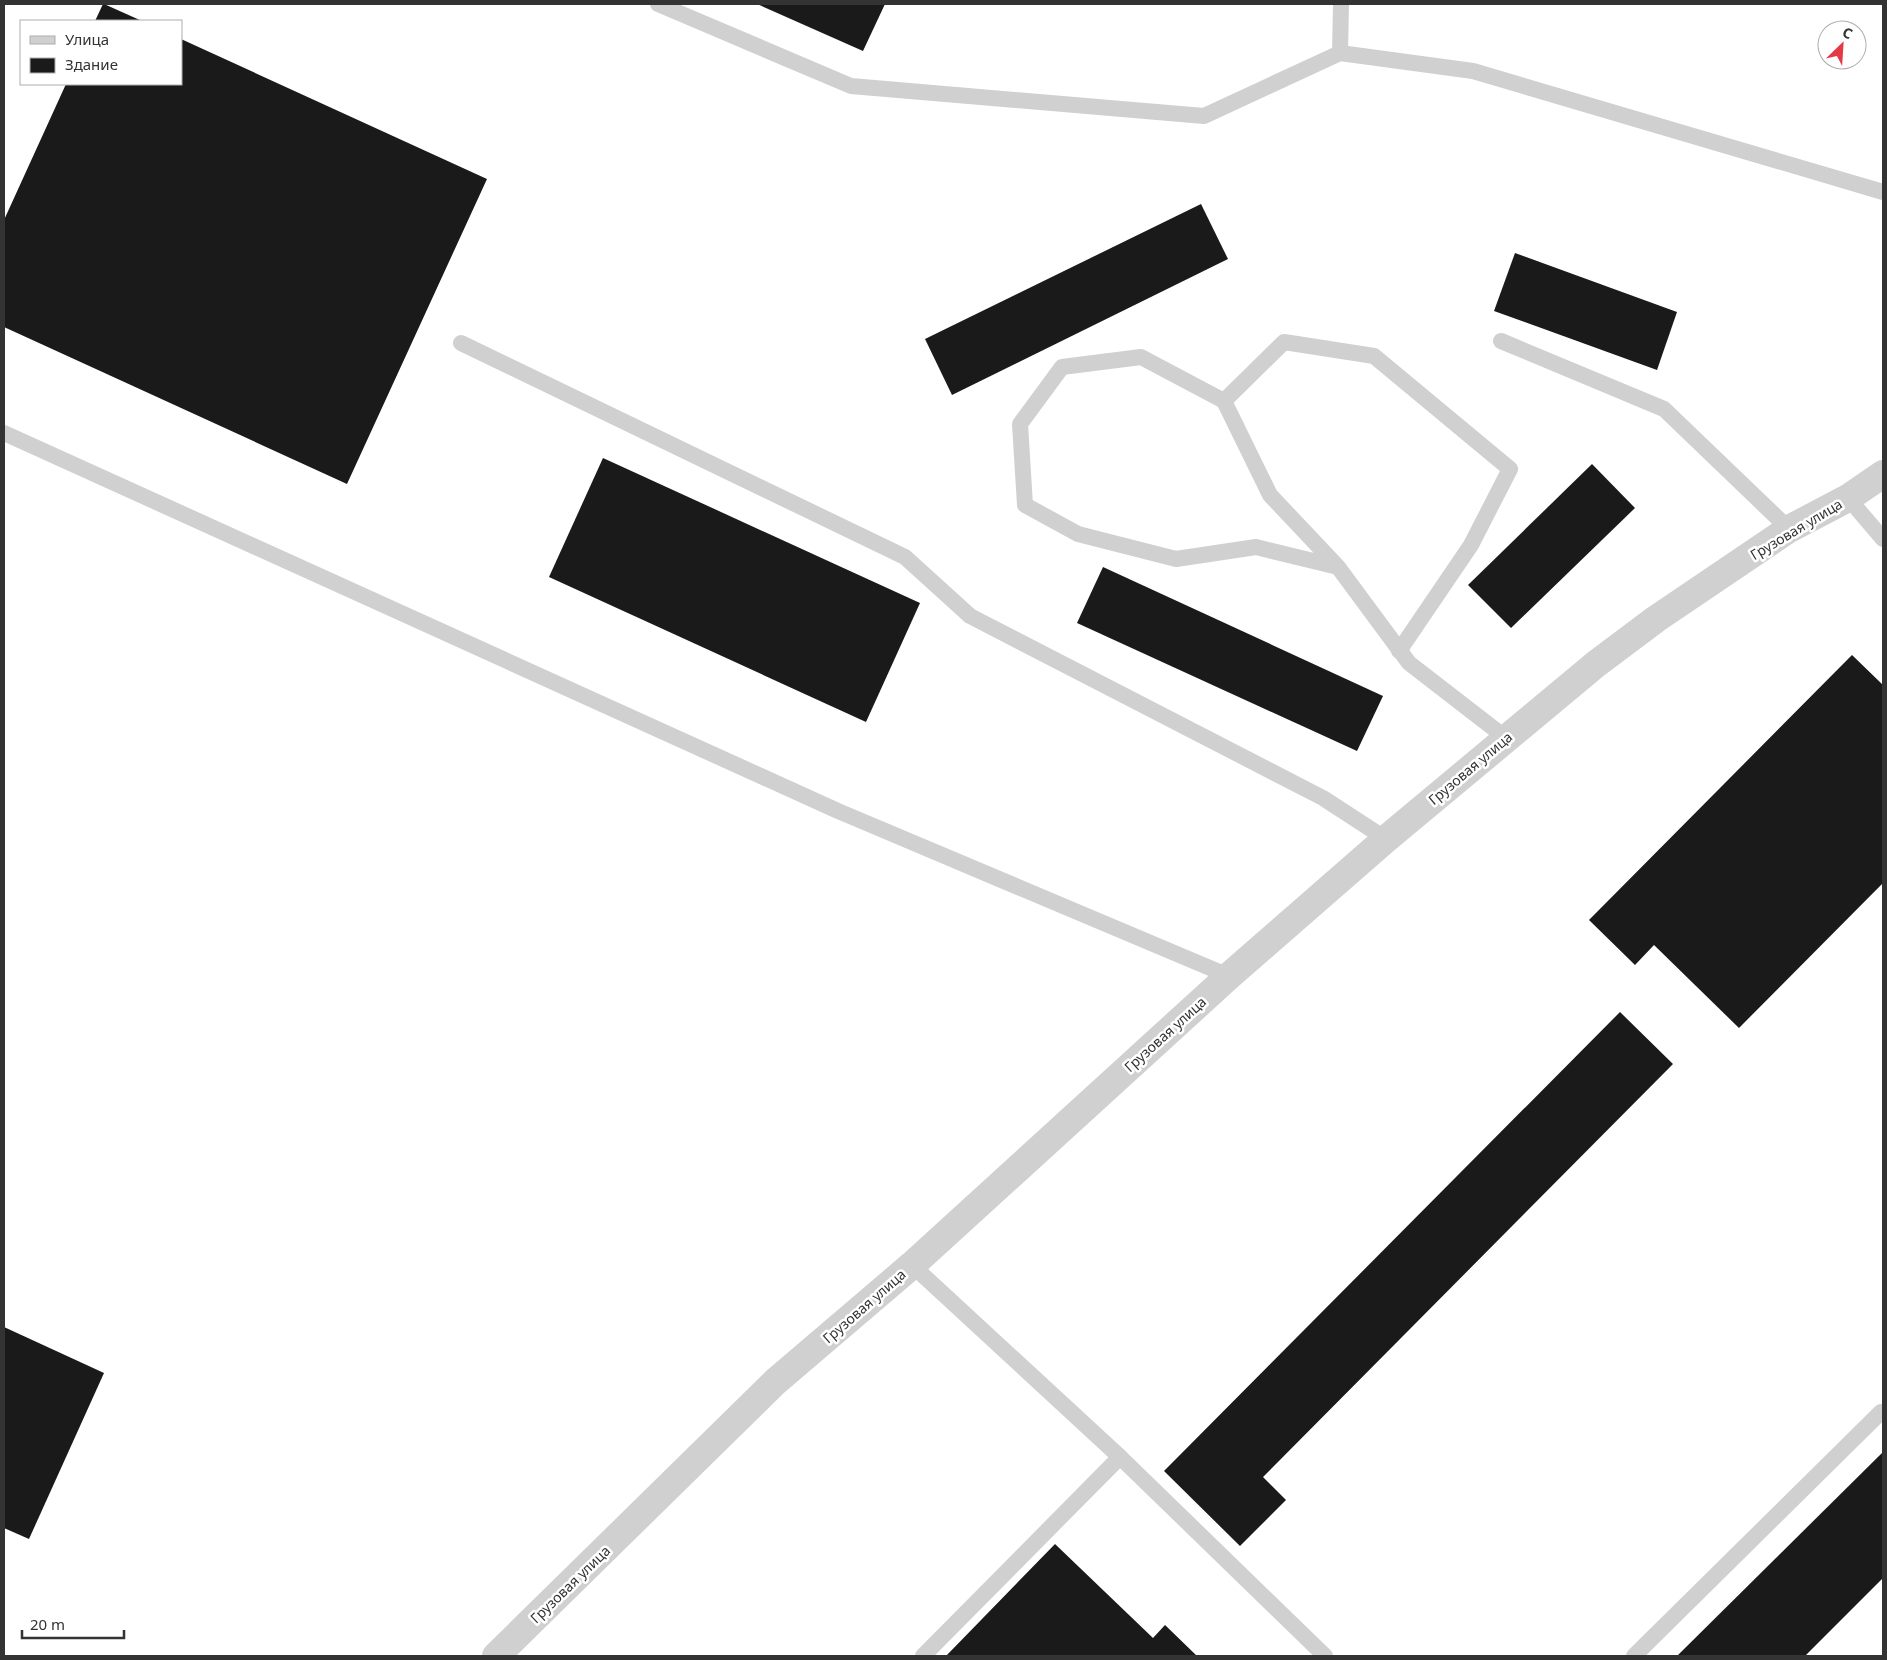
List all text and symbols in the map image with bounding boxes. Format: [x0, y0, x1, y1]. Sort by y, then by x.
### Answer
legend [20, 20, 182, 85]
north arrow [1817, 20, 1867, 70]
text: С [1840, 22, 1856, 43]
text: Улица [65, 29, 109, 49]
text: Здание [65, 54, 118, 74]
street label: Грузовая улица [1746, 494, 1846, 564]
street label: Грузовая улица [1424, 727, 1516, 809]
street label: Грузовая улица [1120, 992, 1210, 1076]
street label: Грузовая улица [818, 1265, 910, 1347]
street label: Грузовая улица [526, 1541, 614, 1627]
scale bar [22, 1608, 125, 1640]
text: 20 m [30, 1614, 65, 1634]

